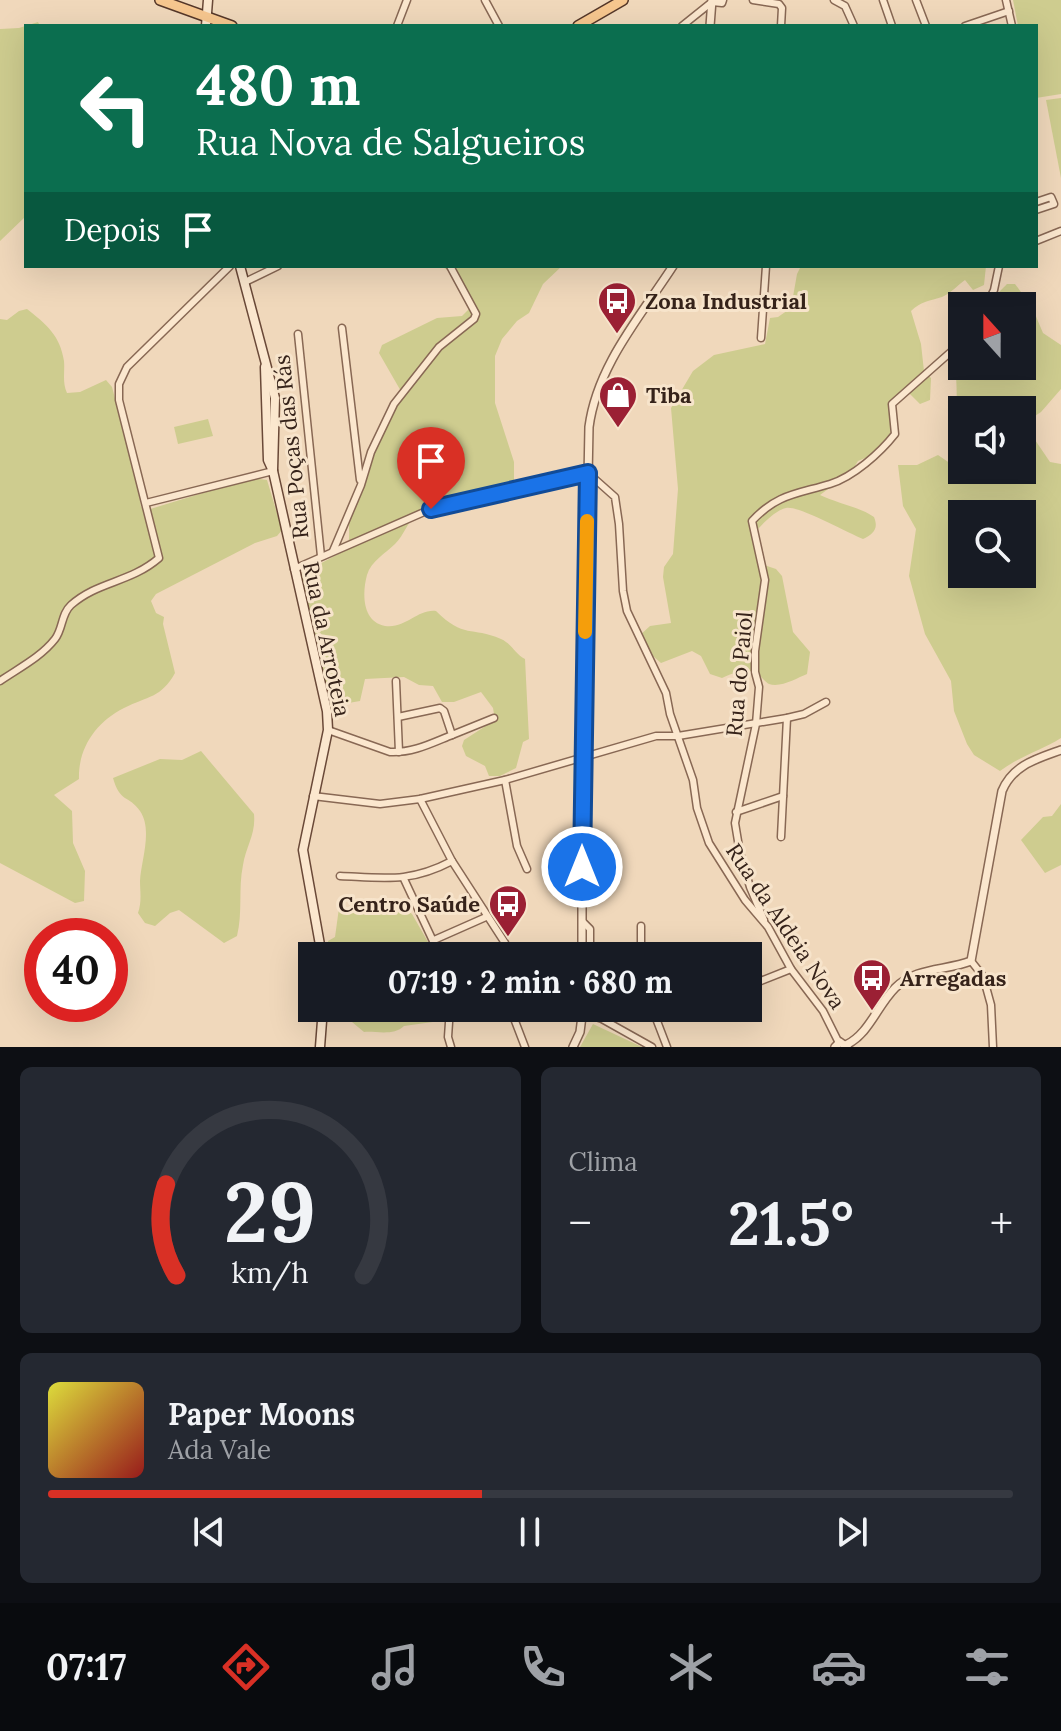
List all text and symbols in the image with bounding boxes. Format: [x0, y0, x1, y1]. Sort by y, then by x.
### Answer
text: 480 m [196, 49, 361, 120]
icon: left [64, 56, 168, 160]
text: Rua Nova de Salgueiros [196, 119, 585, 165]
icon: arrive [176, 208, 220, 252]
text: Depois [64, 211, 160, 249]
bus stop icon: Zona Industrial [596, 280, 638, 335]
place label: Zona Industrial [645, 287, 807, 315]
north arrow [948, 292, 1036, 380]
map controls [948, 292, 1036, 588]
street label: Rua Poças das Rás [267, 354, 315, 540]
shop icon: Tiba [597, 374, 639, 429]
place label: Tiba [646, 381, 692, 409]
button: sound [948, 396, 1036, 484]
pin [397, 427, 465, 509]
icon: arrive [409, 439, 453, 483]
button: search [948, 500, 1036, 588]
street label: Rua da Arroteia [297, 559, 357, 719]
street label: Rua do Paiol [720, 610, 758, 738]
position arrow [540, 825, 624, 909]
street label: Rua da Aldeia Nova [720, 838, 852, 1014]
bus stop icon: Centro Saúde [487, 883, 529, 938]
place label: Centro Saúde [338, 890, 480, 918]
speed limit sign: 40 [24, 918, 128, 1022]
bus stop icon: Arregadas [851, 957, 893, 1012]
text: 07:19 · 2 min · 680 m [388, 963, 672, 1001]
place label: Arregadas [900, 964, 1006, 992]
text: Clima [569, 1145, 638, 1178]
text: 29 [224, 1158, 316, 1265]
text: 21.5° [728, 1185, 854, 1261]
text: − [569, 1195, 592, 1251]
text: + [990, 1195, 1013, 1251]
text: km/h [232, 1254, 309, 1291]
text: Paper Moons [168, 1395, 355, 1433]
text: Ada Vale [168, 1433, 271, 1466]
icon: previous [187, 1510, 231, 1554]
icon: pause [508, 1510, 552, 1554]
icon: next [830, 1510, 874, 1554]
icon: directions [218, 1639, 274, 1695]
icon: music [367, 1639, 423, 1695]
icon: phone [515, 1639, 571, 1695]
icon: climate [663, 1639, 719, 1695]
icon: car [811, 1639, 867, 1695]
icon: filters [959, 1639, 1015, 1695]
text: 07:17 [46, 1644, 126, 1690]

